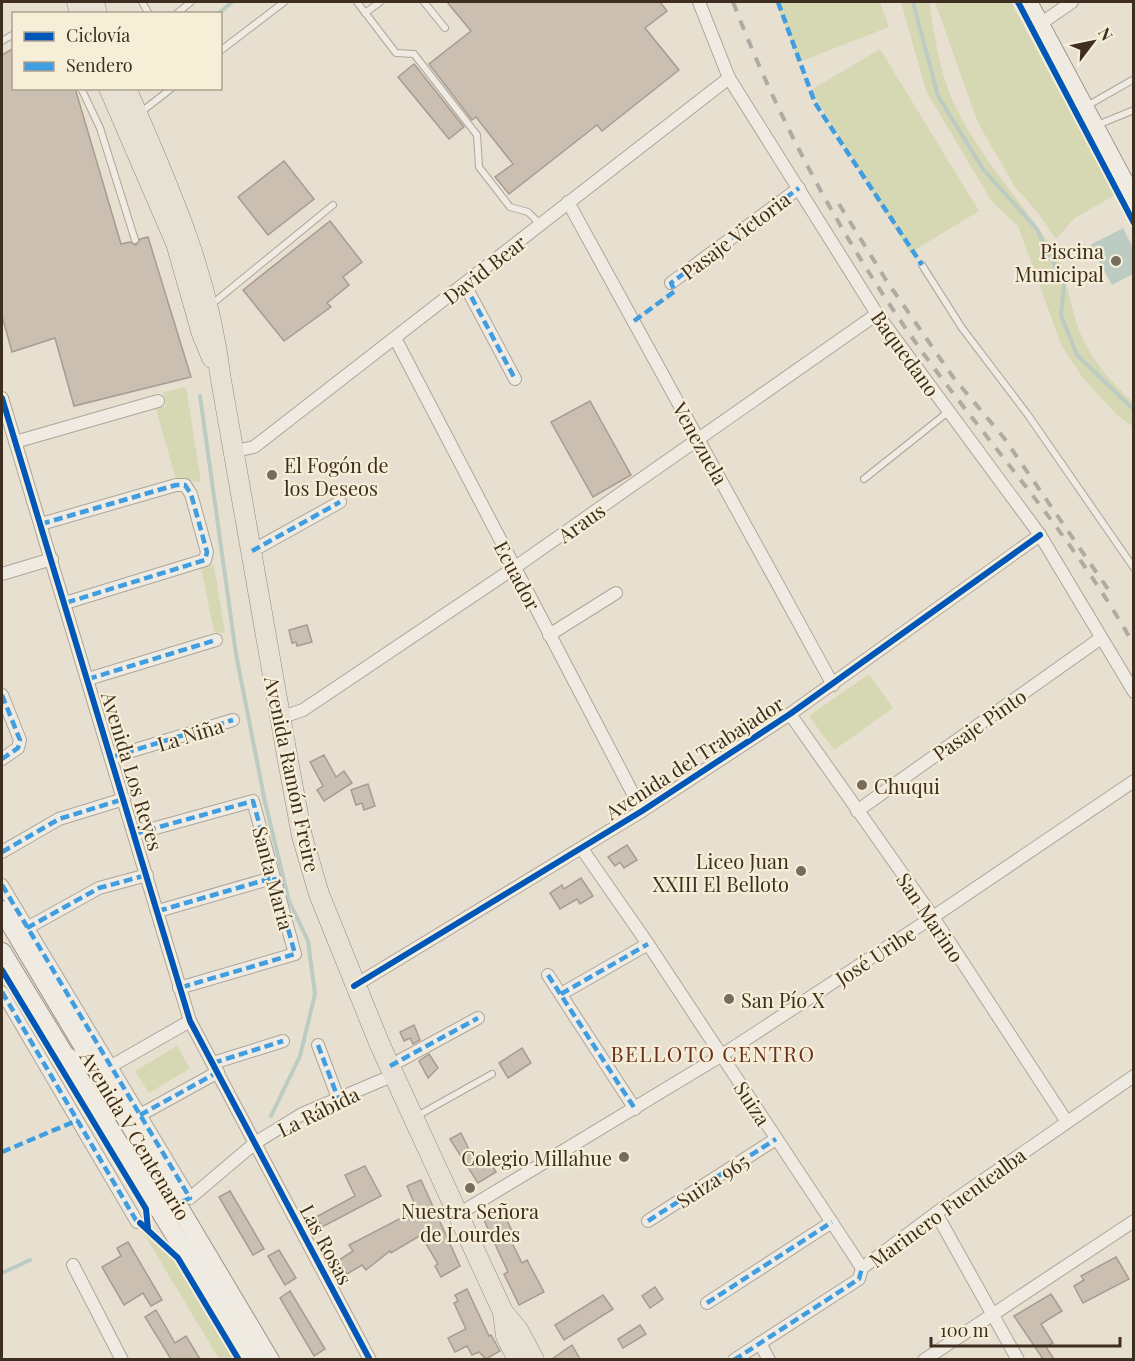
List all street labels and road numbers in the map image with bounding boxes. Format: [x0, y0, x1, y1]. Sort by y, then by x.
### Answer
street label: Pasaje Victoria [675, 185, 795, 285]
street label: David Bear [437, 228, 531, 310]
street label: Baquedano [866, 305, 946, 401]
street label: Venezuela [667, 396, 735, 489]
street label: Araus [551, 496, 610, 549]
street label: Ecuador [488, 536, 548, 615]
street label: Avenida Ramón Freire [259, 673, 327, 874]
street label: Pasaje Pinto [927, 682, 1031, 766]
street label: Avenida Los Reyes [96, 687, 170, 854]
street label: Avenida del Trabajador [599, 689, 789, 825]
street label: La Niña [153, 711, 227, 757]
street label: Santa María [247, 823, 301, 933]
street label: San Marino [891, 867, 971, 967]
street label: José Uribe [829, 919, 920, 992]
street label: Avenida V Centenario [74, 1044, 197, 1225]
street label: Suiza [729, 1076, 777, 1130]
street label: La Rábida [272, 1080, 364, 1142]
street label: Marinero Fuentealba [863, 1141, 1031, 1273]
street label: Suiza 965 [671, 1147, 753, 1213]
street label: Las Rosas [295, 1199, 359, 1289]

